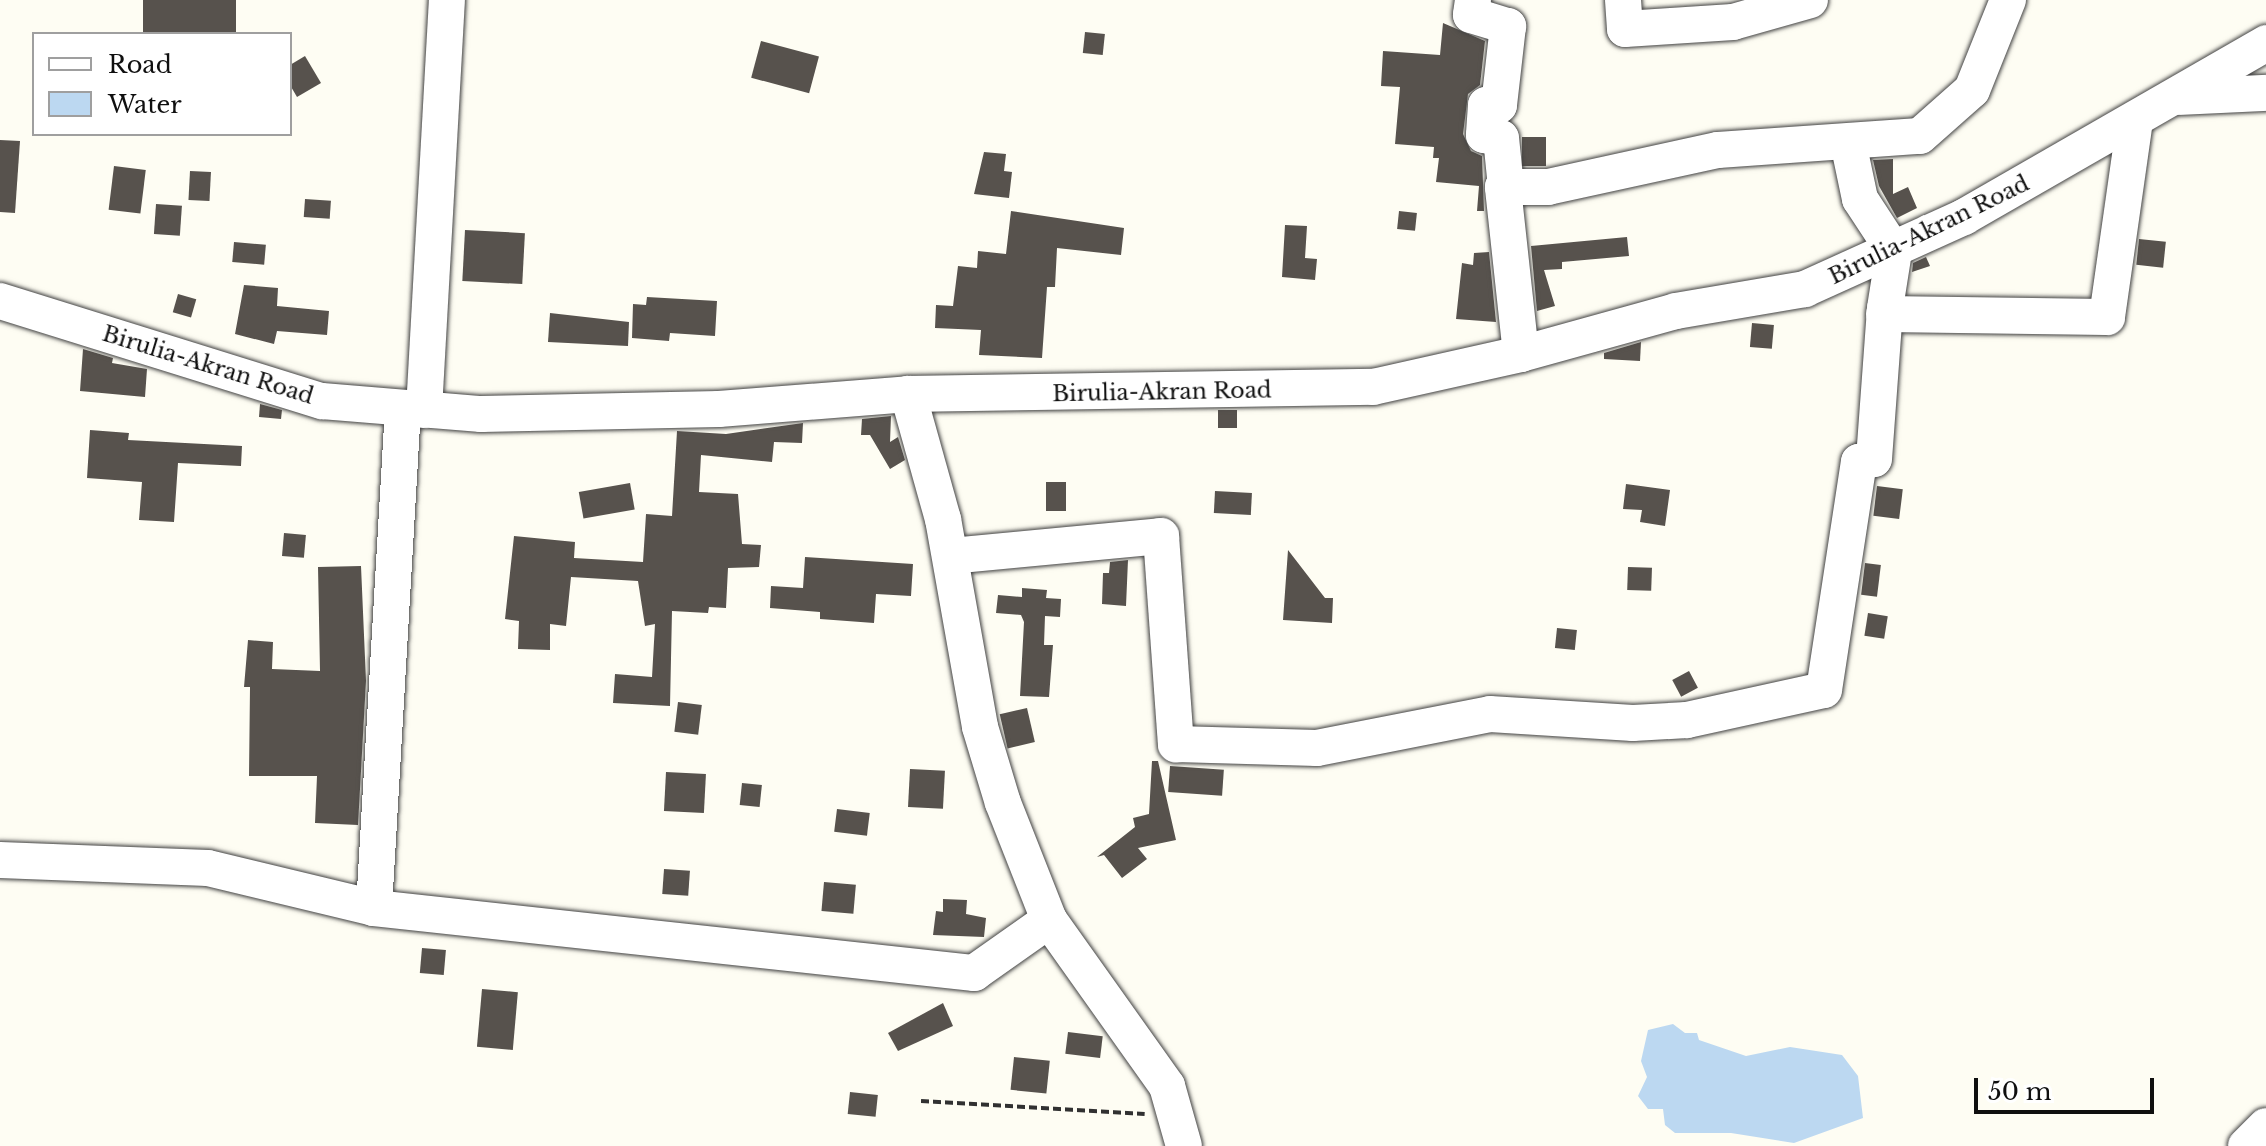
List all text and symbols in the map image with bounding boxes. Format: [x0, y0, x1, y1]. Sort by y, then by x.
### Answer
legend [32, 32, 292, 136]
text: Road [108, 50, 172, 79]
text: Water [108, 90, 182, 119]
street label: Birulia-Akran Road [1825, 170, 2033, 290]
street label: Birulia-Akran Road [99, 320, 317, 410]
street label: Birulia-Akran Road [1052, 377, 1272, 407]
scale bar [1978, 1062, 2158, 1112]
text: 50 m [1988, 1077, 2051, 1106]

